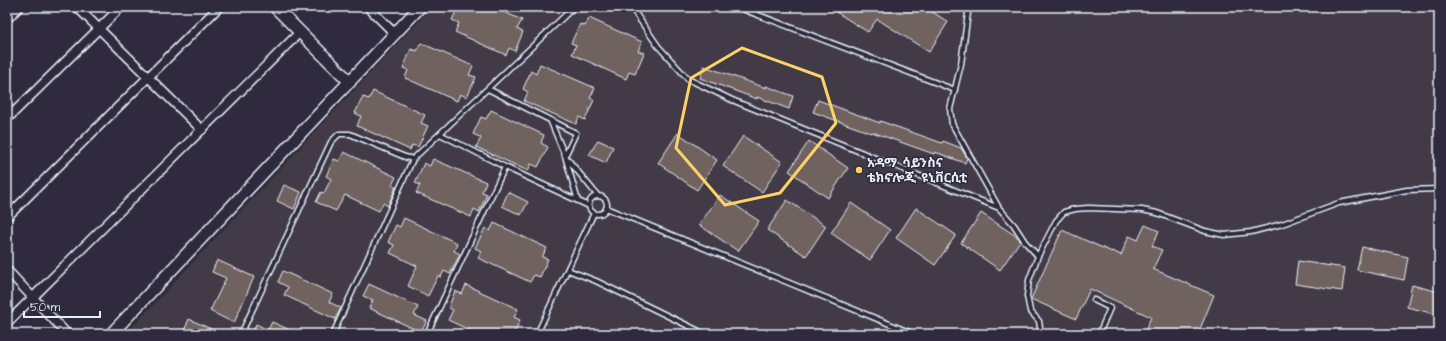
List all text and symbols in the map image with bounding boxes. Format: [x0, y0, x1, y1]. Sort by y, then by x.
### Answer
place label: አዳማ ሳይንስና ቴክኖሎጂ ዩኒቨርሲቲ [867, 154, 967, 187]
marker: አዳማ ሳይንስና ቴክኖሎጂ ዩኒቨርሲቲ [854, 165, 864, 175]
scale bar [24, 293, 100, 319]
text: 50 m [30, 299, 61, 316]

